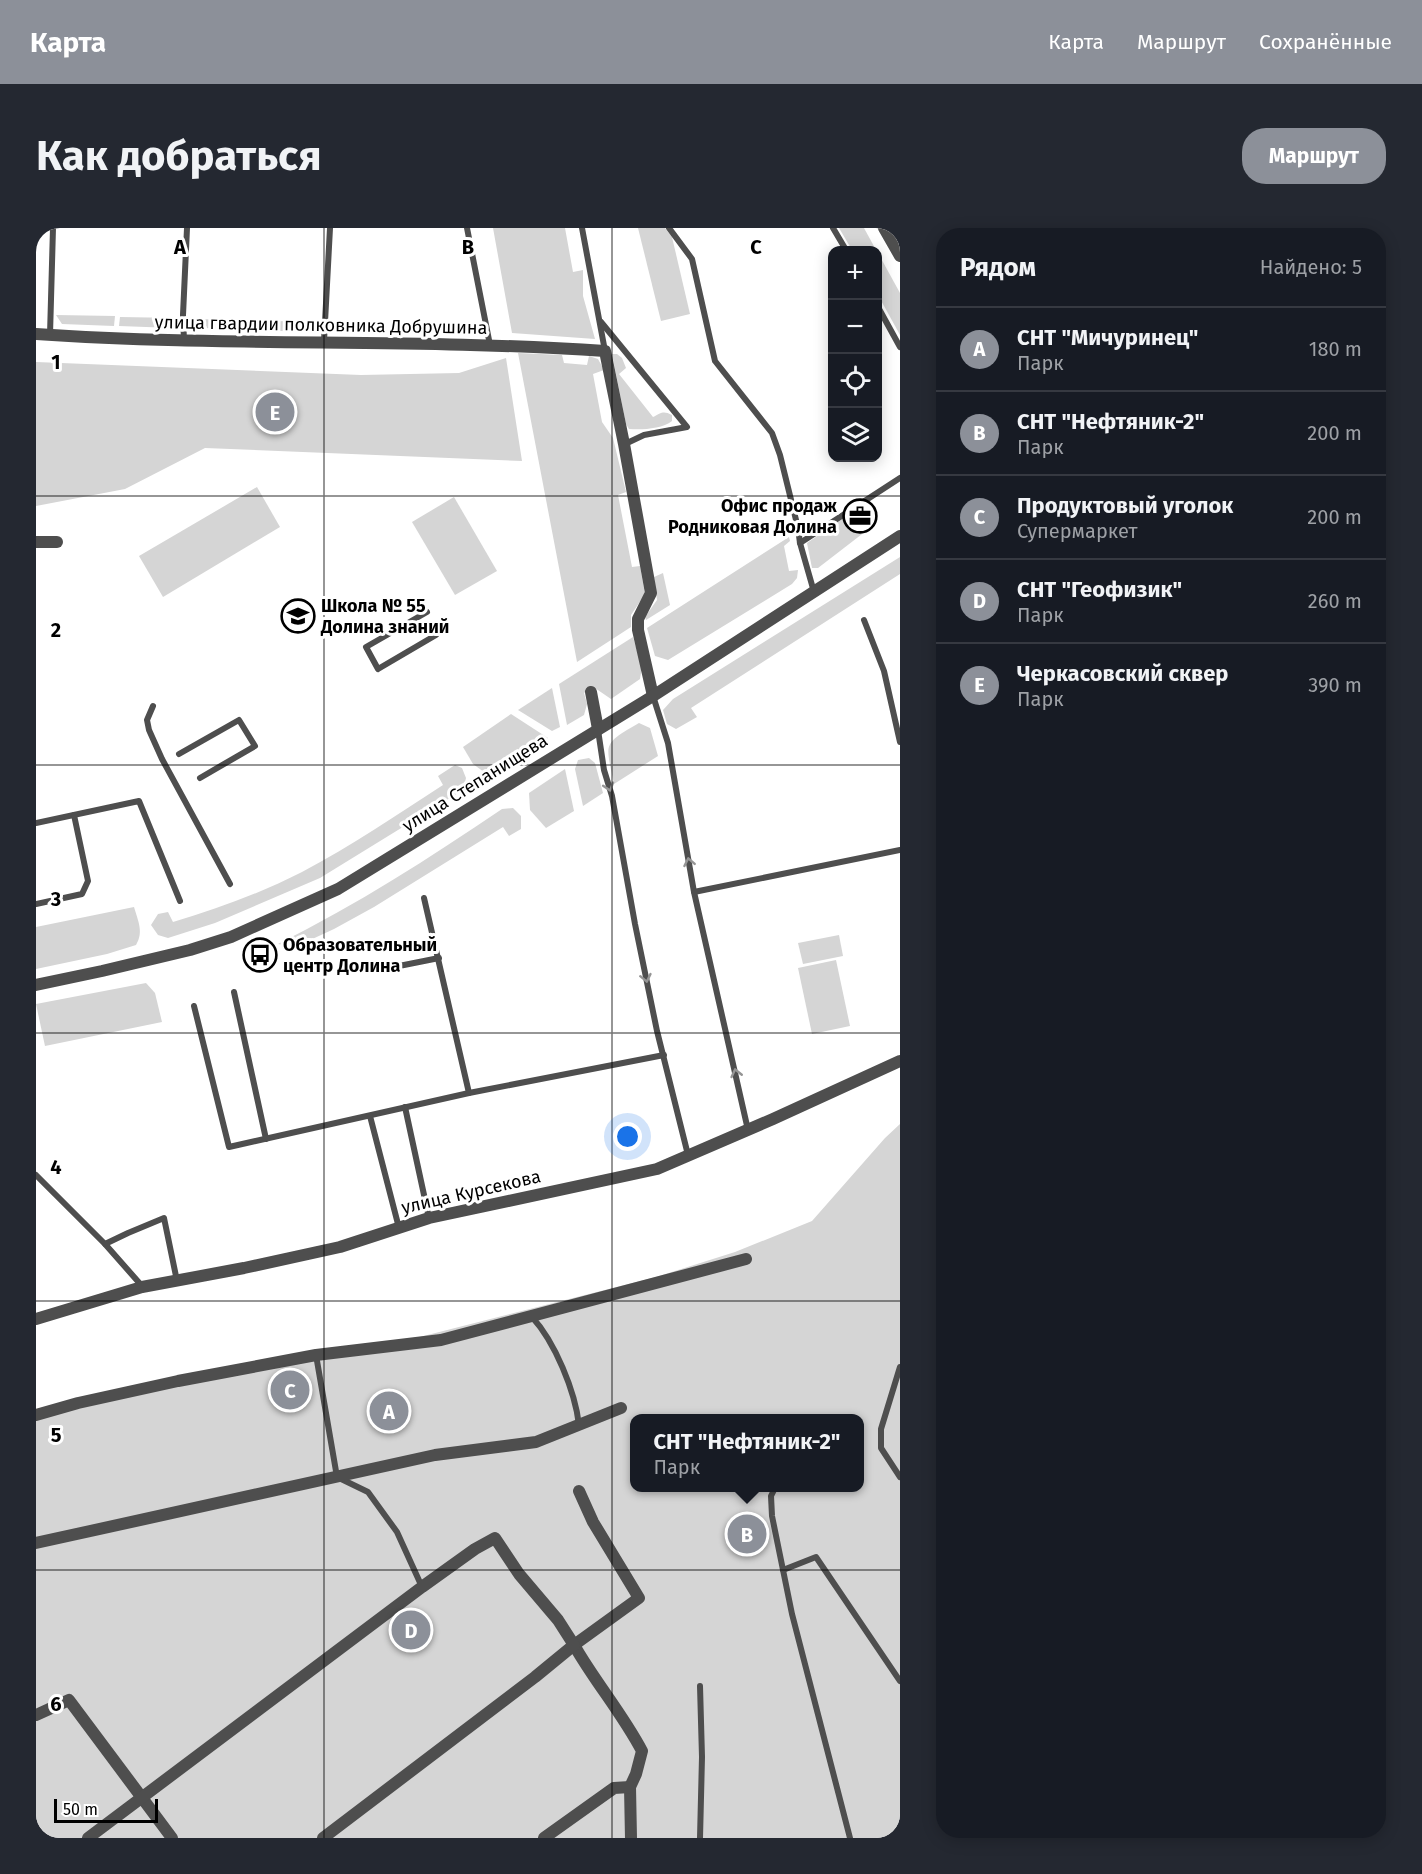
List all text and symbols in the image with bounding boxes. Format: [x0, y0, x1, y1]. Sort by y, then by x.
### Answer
text: Карта [30, 26, 106, 59]
text: Карта [1048, 29, 1104, 55]
text: Маршрут [1137, 29, 1226, 55]
text: Сохранённые [1259, 29, 1392, 55]
button: Маршрут [1242, 128, 1386, 184]
text: Как добраться [36, 131, 322, 181]
text: A [173, 235, 187, 259]
text: B [462, 235, 474, 259]
text: C [750, 235, 762, 259]
map controls [828, 246, 882, 462]
button: + [828, 246, 882, 300]
text: Рядом [960, 252, 1036, 283]
text: Найдено: 5 [1260, 255, 1362, 279]
button: − [828, 300, 882, 354]
street label: улица гвардии полковника Добрушина [155, 311, 487, 339]
text: СНТ "Мичуринец" [1017, 324, 1198, 351]
text: A [974, 337, 985, 361]
text: 180 m [1309, 337, 1362, 361]
text: 1 [51, 350, 61, 374]
text: Парк [1017, 351, 1064, 375]
button: locate [828, 354, 882, 408]
pin: E [256, 390, 294, 435]
button: layers [828, 408, 882, 462]
text: СНТ "Нефтяник-2" [1017, 408, 1204, 435]
text: B [973, 421, 986, 445]
text: 200 m [1307, 421, 1362, 445]
text: Парк [1017, 435, 1064, 459]
text: Продуктовый уголок [1017, 492, 1233, 519]
place label: Офис продаж Родниковая Долина [668, 495, 837, 538]
office icon: Офис продаж Родниковая Долина [842, 498, 878, 534]
text: C [974, 505, 985, 529]
text: 200 m [1307, 505, 1362, 529]
text: Супермаркет [1017, 519, 1137, 543]
text: СНТ "Геофизик" [1017, 576, 1182, 603]
text: D [973, 589, 986, 613]
text: 260 m [1308, 589, 1362, 613]
place label: Школа № 55 Долина знаний [320, 595, 449, 638]
school or university icon: Школа № 55 Долина знаний [280, 598, 316, 634]
text: Парк [1017, 603, 1064, 627]
text: 2 [51, 618, 61, 642]
text: Черкасовский сквер [1017, 660, 1228, 687]
text: E [974, 673, 985, 697]
text: 390 m [1308, 673, 1362, 697]
text: Парк [1017, 687, 1064, 711]
street label: улица Степанищева [398, 729, 552, 837]
one-way arrow [602, 781, 615, 791]
one-way arrow [683, 858, 696, 868]
text: 3 [50, 887, 61, 911]
place label: Образовательный центр Долина [283, 934, 437, 977]
bus stop icon: Образовательный центр Долина [242, 937, 278, 973]
one-way arrow [639, 973, 652, 983]
one-way arrow [730, 1068, 743, 1078]
your location [613, 1122, 642, 1151]
text: 4 [50, 1155, 62, 1179]
street label: улица Курсекова [399, 1165, 543, 1219]
pin: C [270, 1368, 310, 1412]
pin: A [370, 1388, 408, 1434]
popup [630, 1414, 864, 1492]
text: 5 [51, 1423, 62, 1447]
text: СНТ "Нефтяник-2" [653, 1428, 841, 1455]
text: Парк [653, 1455, 700, 1479]
pin: B [728, 1512, 766, 1556]
pin: D [392, 1608, 430, 1652]
text: 6 [50, 1692, 62, 1716]
scale bar [54, 1796, 158, 1824]
text: 50 m [63, 1800, 98, 1819]

